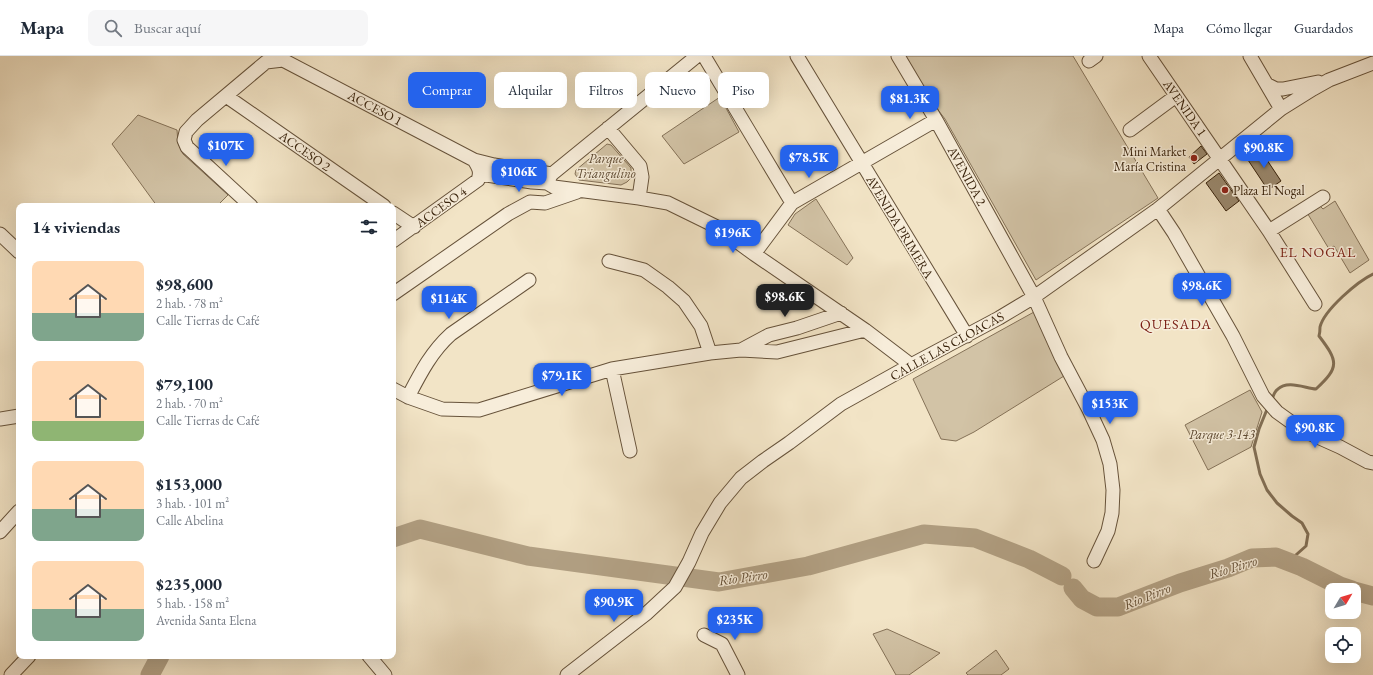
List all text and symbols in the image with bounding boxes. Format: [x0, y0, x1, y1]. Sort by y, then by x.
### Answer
search box [88, 10, 368, 46]
text: Mapa [20, 15, 64, 40]
icon: search [102, 17, 124, 39]
text: Buscar aquí [134, 18, 201, 37]
text: Mapa [1153, 19, 1184, 37]
text: Cómo llegar [1206, 19, 1272, 37]
text: Guardados [1294, 19, 1353, 37]
chip: Comprar [408, 72, 486, 108]
chip: Alquilar [494, 72, 567, 108]
chip: Filtros [575, 72, 637, 108]
chip: Nuevo [645, 72, 710, 108]
chip: Piso [718, 72, 769, 108]
street label: AVENIDA 1 [1159, 76, 1211, 140]
street label: ACCESO 1 [344, 86, 405, 129]
pin: $81.3K [877, 86, 943, 120]
text: $81.3K [890, 90, 930, 107]
street label: ACCESO 2 [275, 126, 335, 175]
pin: $107K [198, 133, 254, 167]
pin: $90.8K [1231, 135, 1297, 169]
text: $107K [208, 137, 244, 154]
text: $90.8K [1244, 139, 1284, 156]
street label: AVENIDA 2 [943, 142, 991, 209]
place label: Mini Market María Cristina [1114, 143, 1187, 175]
pin: $78.5K [776, 145, 842, 179]
text: $78.5K [789, 149, 829, 166]
park label: Parque Triangulino [576, 150, 636, 182]
marker: Mini Market María Cristina [1189, 153, 1199, 163]
pin: $106K [491, 159, 547, 193]
text: $106K [501, 163, 537, 180]
street label: AVENIDA PRIMERA [862, 171, 938, 283]
street label: ACCESO 4 [411, 182, 471, 232]
place label: Plaza El Nogal [1233, 182, 1305, 199]
marker: Plaza El Nogal [1220, 185, 1230, 195]
text: 14 viviendas [32, 216, 120, 238]
icon: filters [358, 216, 380, 238]
pin: $196K [705, 220, 761, 254]
text: $196K [715, 224, 751, 241]
district label: EL NOGAL [1280, 243, 1356, 261]
text: $98,600 [156, 273, 213, 295]
pin: $98.6K [1169, 273, 1235, 307]
icon: home [64, 277, 112, 325]
text: $98.6K [1182, 277, 1222, 294]
pin: $98.6K [752, 284, 818, 318]
pin: $114K [421, 286, 477, 320]
text: $98.6K [765, 288, 805, 305]
text: $114K [431, 290, 467, 307]
text: 2 hab. · 78 m² [156, 295, 223, 312]
street label: CALLE LAS CLOACAS [887, 308, 1007, 384]
text: Calle Tierras de Café [156, 312, 260, 329]
district label: QUESADA [1140, 315, 1212, 333]
pin: $79.1K [529, 363, 595, 397]
text: $79.1K [542, 367, 582, 384]
text: $79,100 [156, 373, 213, 395]
icon: home [64, 377, 112, 425]
pin: $153K [1082, 391, 1138, 425]
text: 2 hab. · 70 m² [156, 395, 223, 412]
text: $153K [1092, 395, 1128, 412]
text: Calle Tierras de Café [156, 412, 260, 429]
pin: $90.8K [1282, 415, 1348, 449]
text: $90.8K [1295, 419, 1335, 436]
park label: Parque 3-143 [1189, 426, 1256, 444]
text: $153,000 [156, 473, 222, 495]
icon: home [64, 477, 112, 525]
text: 3 hab. · 101 m² [156, 495, 229, 512]
text: Calle Abelina [156, 512, 223, 529]
water label: Río Pirro [1207, 551, 1260, 583]
water label: Rio Pirro [717, 565, 769, 589]
text: $235,000 [156, 573, 222, 595]
icon: home [64, 577, 112, 625]
water label: Rio Pirro [1121, 578, 1174, 614]
north arrow [1325, 583, 1361, 619]
map controls [1325, 583, 1361, 663]
pin: $90.9K [581, 589, 647, 623]
text: $90.9K [594, 593, 634, 610]
text: 5 hab. · 158 m² [156, 595, 229, 612]
pin: $235K [707, 607, 763, 641]
text: $235K [717, 611, 753, 628]
text: Avenida Santa Elena [156, 612, 256, 629]
button: locate [1325, 627, 1361, 663]

